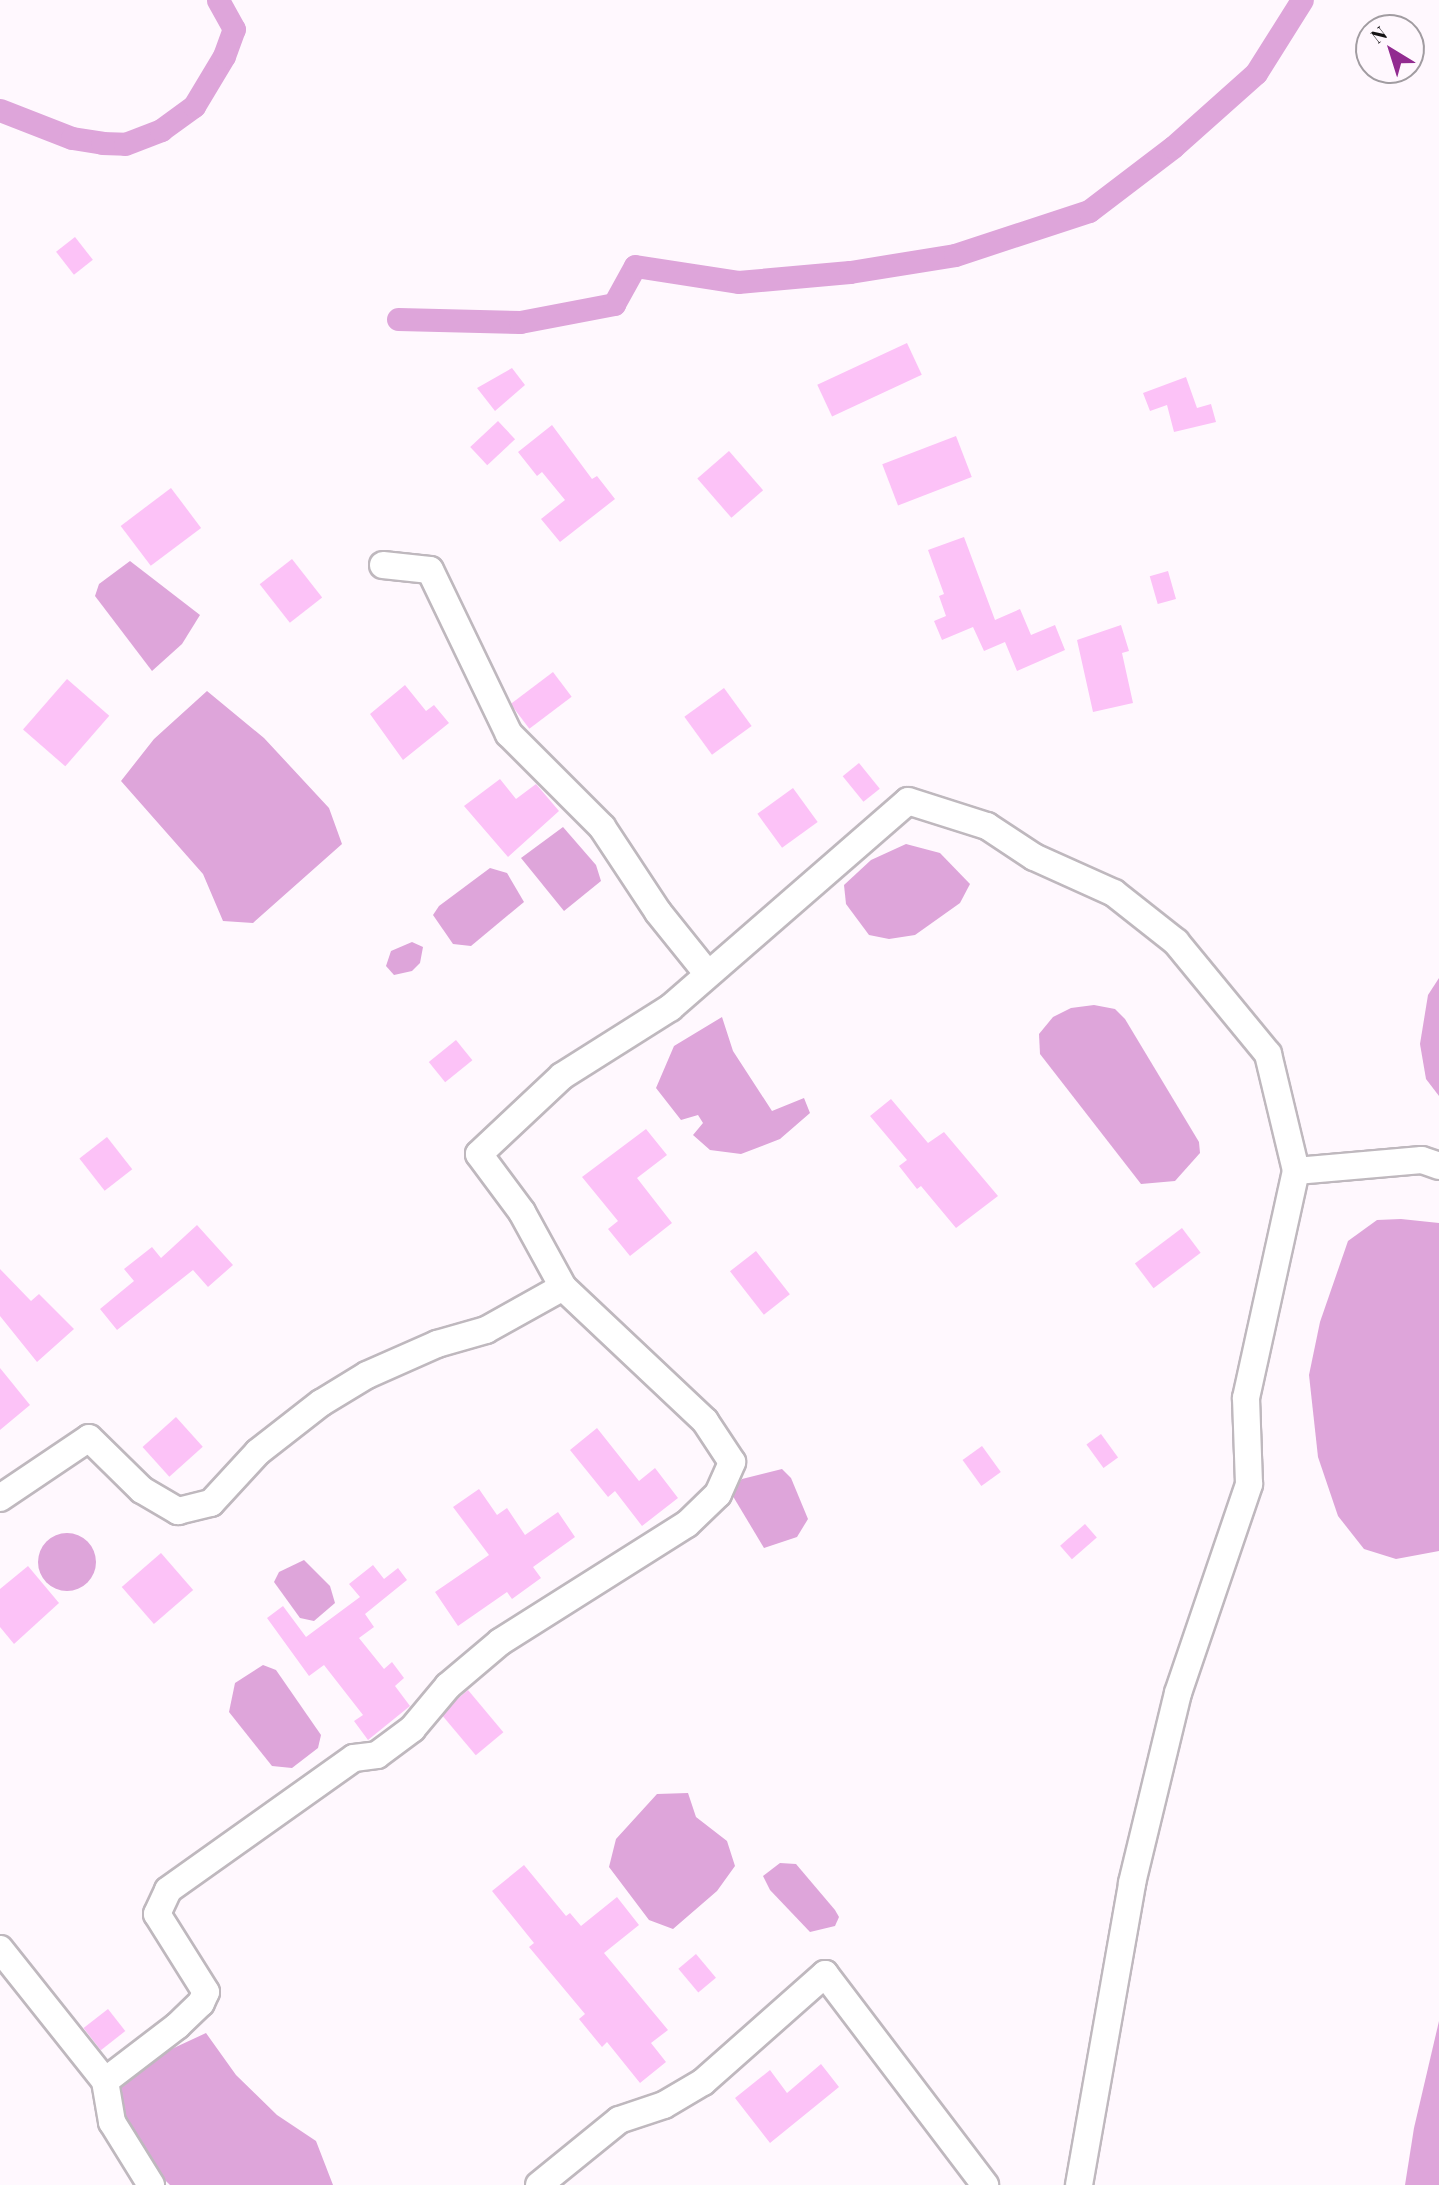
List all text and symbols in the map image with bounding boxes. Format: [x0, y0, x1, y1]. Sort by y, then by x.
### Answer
north arrow [1355, 14, 1425, 84]
text: N [1365, 20, 1392, 48]

